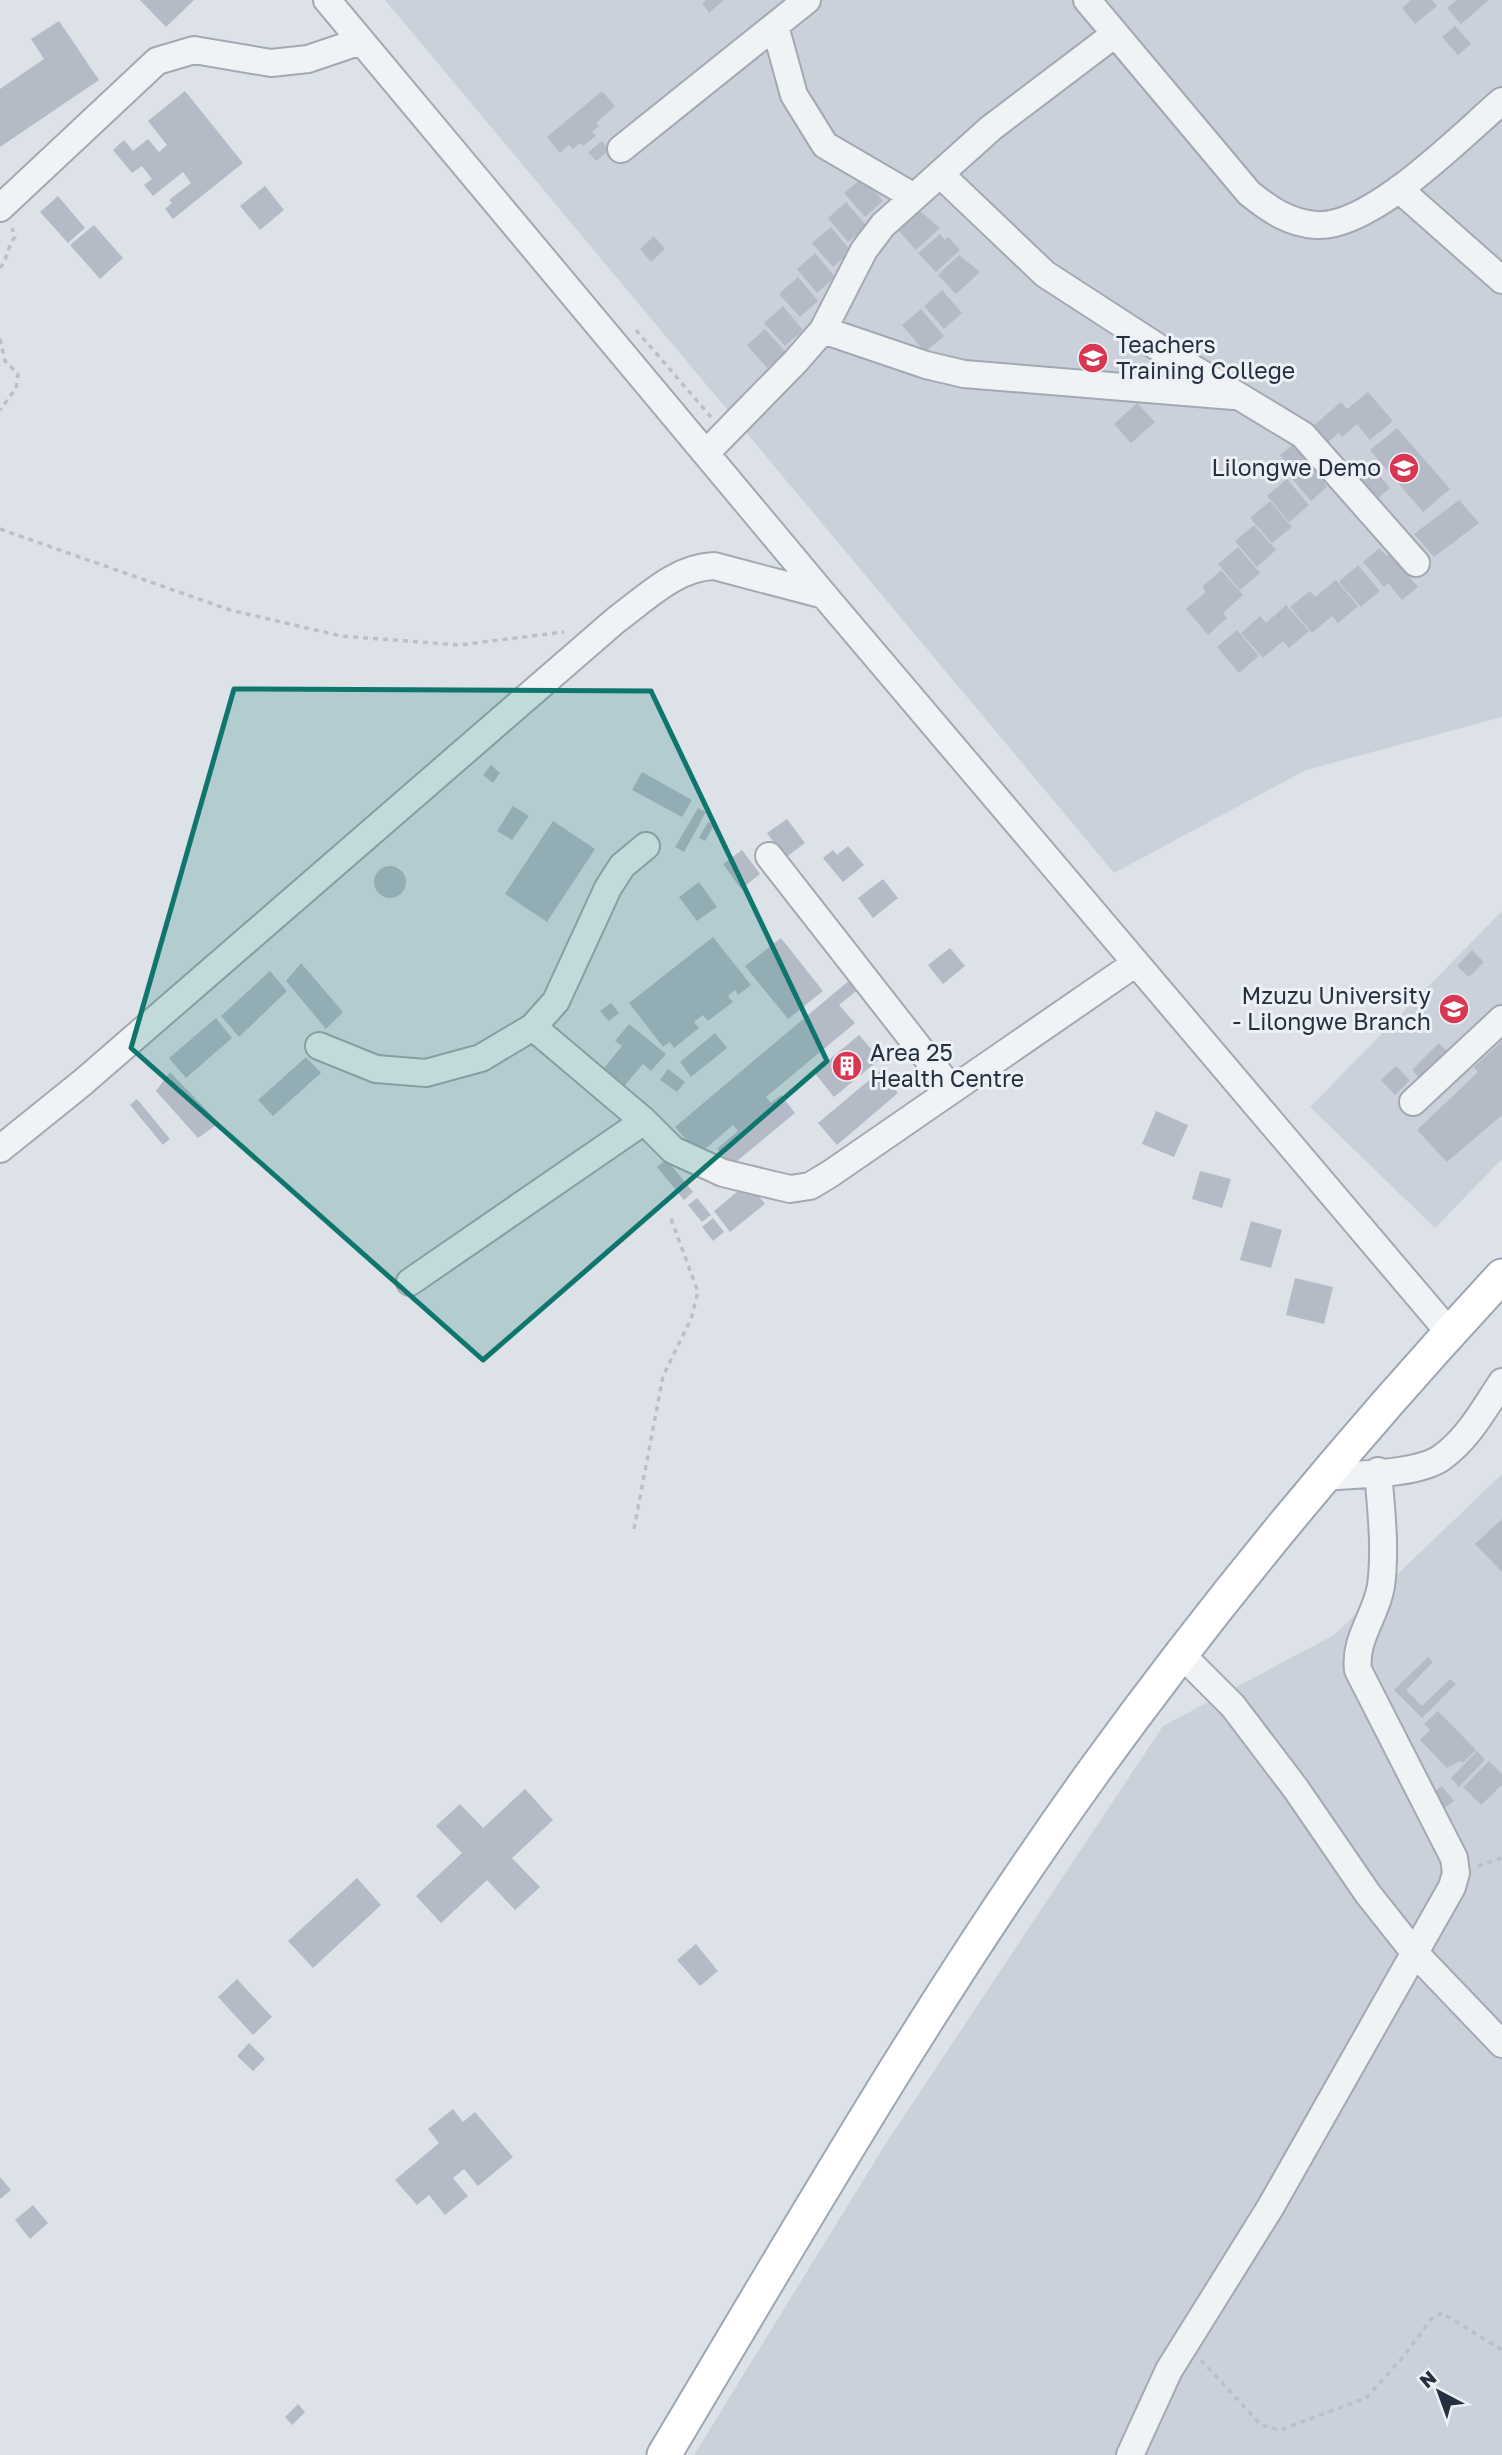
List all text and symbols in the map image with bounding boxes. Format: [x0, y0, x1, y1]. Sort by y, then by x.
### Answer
place label: Teachers Training College [1116, 330, 1295, 384]
school or university icon: Teachers Training College [1076, 341, 1110, 375]
school or university icon: Lilongwe Demo [1387, 451, 1421, 485]
place label: Lilongwe Demo [1211, 453, 1381, 481]
place label: Mzuzu University - Lilongwe Branch [1233, 981, 1431, 1035]
school or university icon: Mzuzu University - Lilongwe Branch [1437, 992, 1471, 1026]
place label: Area 25 Health Centre [870, 1038, 1024, 1092]
building icon: Area 25 Health Centre [830, 1049, 864, 1083]
north arrow [1404, 2357, 1474, 2427]
text: N [1415, 2365, 1441, 2392]

